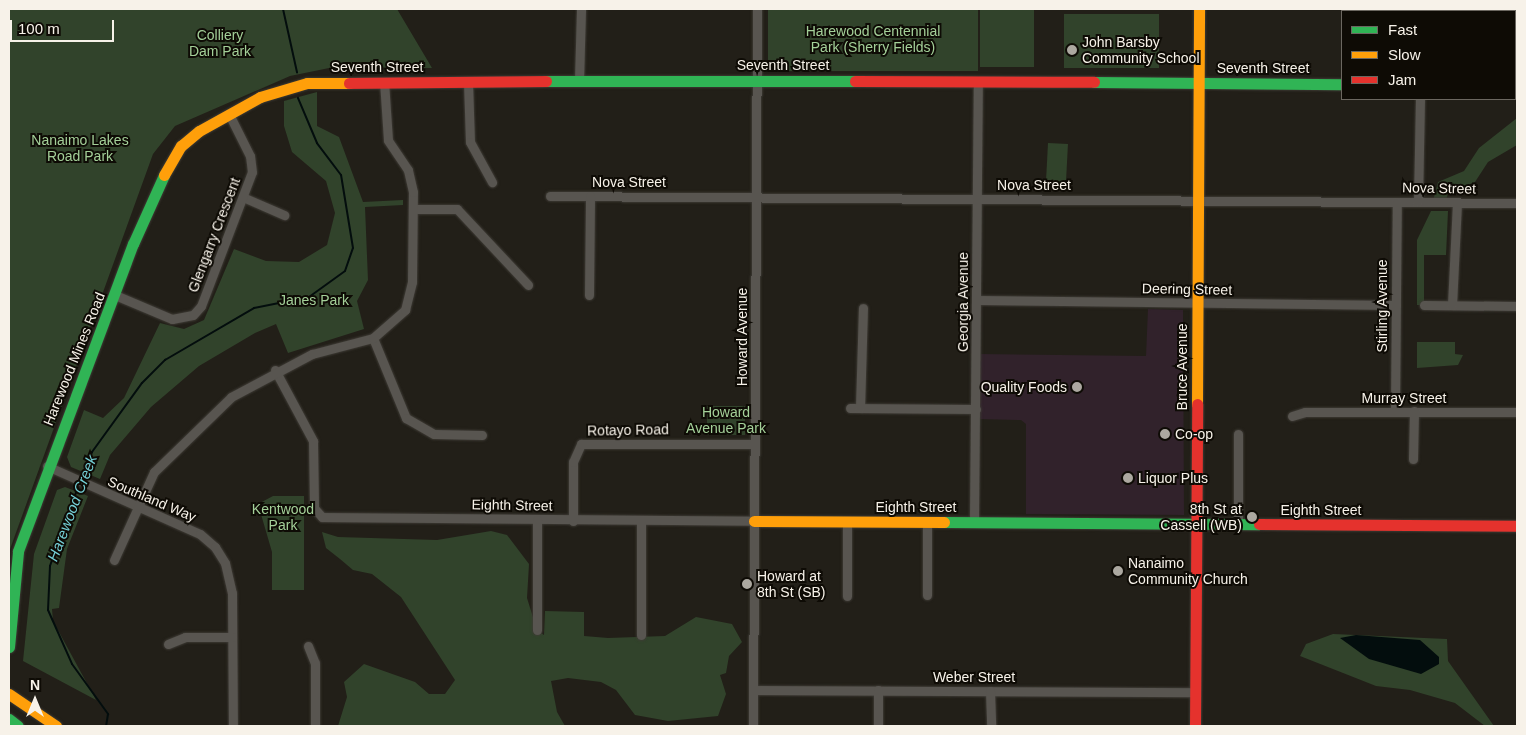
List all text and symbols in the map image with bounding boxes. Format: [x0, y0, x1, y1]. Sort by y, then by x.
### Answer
scale bar [12, 10, 116, 42]
legend [1341, 10, 1516, 100]
text: 100 m [18, 20, 60, 37]
text: Fast [1388, 21, 1417, 38]
park label: Harewood Centennial Park (Sherry Fields) [806, 23, 940, 56]
park label: Colliery Dam Park [189, 27, 251, 59]
place label: John Barsby Community School [1082, 34, 1199, 66]
marker: John Barsby Community School [1066, 44, 1078, 56]
text: Slow [1388, 46, 1421, 63]
street label: Seventh Street [737, 57, 829, 73]
street label: Seventh Street [331, 59, 423, 75]
street label: Seventh Street [1217, 60, 1309, 76]
text: Jam [1388, 71, 1416, 88]
park label: Nanaimo Lakes Road Park [31, 132, 129, 164]
street label: Nova Street [592, 174, 666, 190]
street label: Glengarry Crescent [184, 175, 244, 295]
street label: Nova Street [997, 177, 1071, 193]
street label: Nova Street [1402, 179, 1476, 197]
street label: Georgia Avenue [955, 252, 971, 352]
street label: Stirling Avenue [1374, 259, 1390, 353]
street label: Deering Street [1142, 280, 1232, 298]
street label: Howard Avenue [734, 287, 750, 387]
street label: Harewood Mines Road [40, 290, 108, 428]
park label: Janes Park [279, 292, 349, 308]
street label: Bruce Avenue [1174, 323, 1190, 411]
place label: Quality Foods [981, 379, 1067, 395]
marker: Quality Foods [1071, 381, 1083, 393]
street label: Murray Street [1362, 390, 1446, 406]
park label: Howard Avenue Park [686, 404, 766, 437]
street label: Rotayo Road [587, 421, 669, 439]
place label: Co-op [1175, 426, 1213, 442]
marker: Co-op [1159, 428, 1171, 440]
water label: Harewood Creek [43, 452, 101, 564]
place label: Liquor Plus [1138, 470, 1208, 486]
marker: Liquor Plus [1122, 472, 1134, 484]
street label: Southland Way [105, 473, 199, 525]
street label: Eighth Street [471, 496, 553, 514]
street label: Eighth Street [876, 499, 956, 515]
park label: Kentwood Park [252, 501, 314, 534]
place label: 8th St at Cassell (WB) [1160, 501, 1242, 534]
street label: Eighth Street [1281, 502, 1361, 518]
marker: 8th St at Cassell (WB) [1246, 511, 1258, 523]
place label: Nanaimo Community Church [1128, 555, 1248, 588]
marker: Nanaimo Community Church [1112, 565, 1124, 577]
place label: Howard at 8th St (SB) [757, 568, 825, 600]
marker: Howard at 8th St (SB) [741, 578, 753, 590]
street label: Weber Street [933, 669, 1015, 685]
north arrow [10, 675, 60, 725]
text: N [30, 677, 40, 693]

